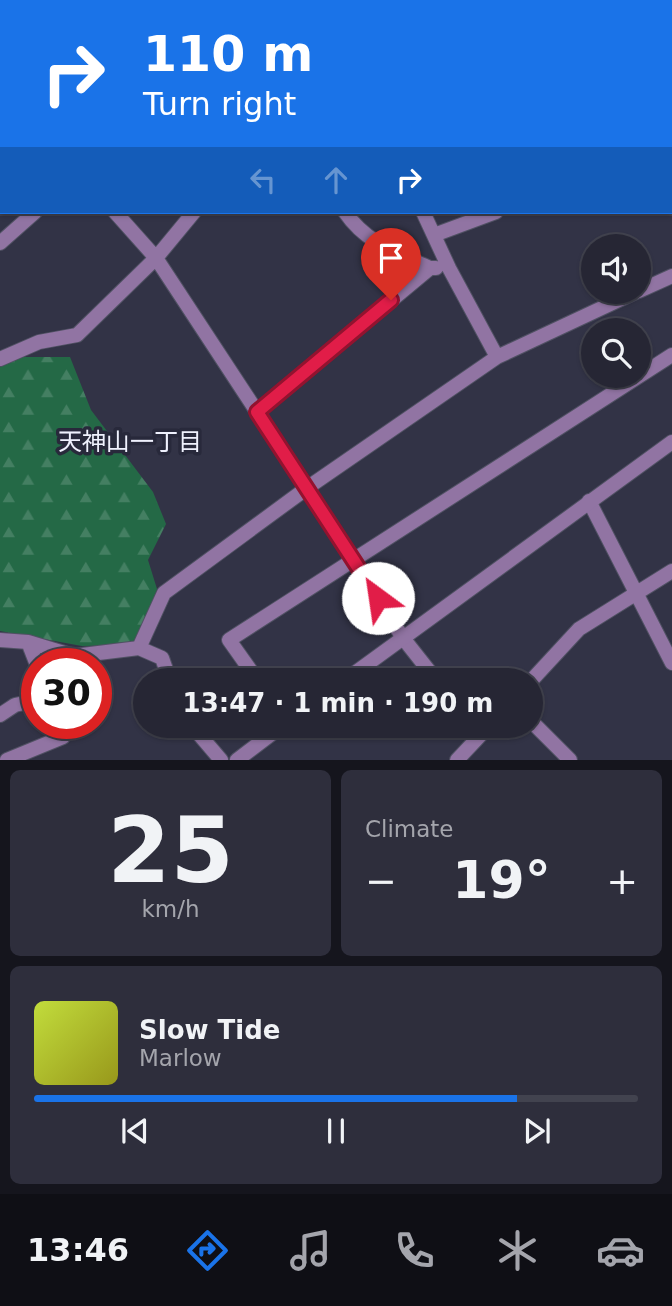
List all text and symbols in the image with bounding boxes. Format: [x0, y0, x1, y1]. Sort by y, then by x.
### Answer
text: 110 m [143, 26, 313, 83]
icon: right [28, 28, 119, 119]
text: Turn right [143, 85, 296, 123]
icon: left [244, 161, 282, 199]
icon: ahead [317, 161, 355, 199]
icon: right [390, 161, 428, 199]
pin [361, 228, 421, 300]
map controls [581, 234, 651, 388]
button: sound [581, 234, 651, 304]
icon: arrive [372, 239, 410, 277]
button: search [581, 318, 651, 388]
district label: 天神山一丁目 [58, 428, 202, 456]
position arrow [341, 561, 415, 635]
speed limit sign: 30 [21, 648, 112, 739]
text: 13:47 · 1 min · 190 m [183, 688, 493, 718]
text: 25 [107, 798, 234, 903]
text: Climate [365, 816, 454, 842]
text: 19° [452, 850, 551, 910]
text: − [365, 859, 397, 903]
text: + [606, 859, 638, 903]
text: km/h [141, 896, 200, 922]
text: Slow Tide [139, 1015, 280, 1045]
text: Marlow [139, 1045, 222, 1071]
icon: previous [116, 1112, 154, 1150]
icon: pause [317, 1112, 355, 1150]
icon: next [518, 1112, 556, 1150]
icon: directions [183, 1226, 232, 1275]
icon: music [286, 1226, 335, 1275]
icon: phone [390, 1226, 439, 1275]
icon: climate [493, 1226, 542, 1275]
icon: car [596, 1226, 645, 1275]
text: 13:46 [27, 1231, 129, 1269]

